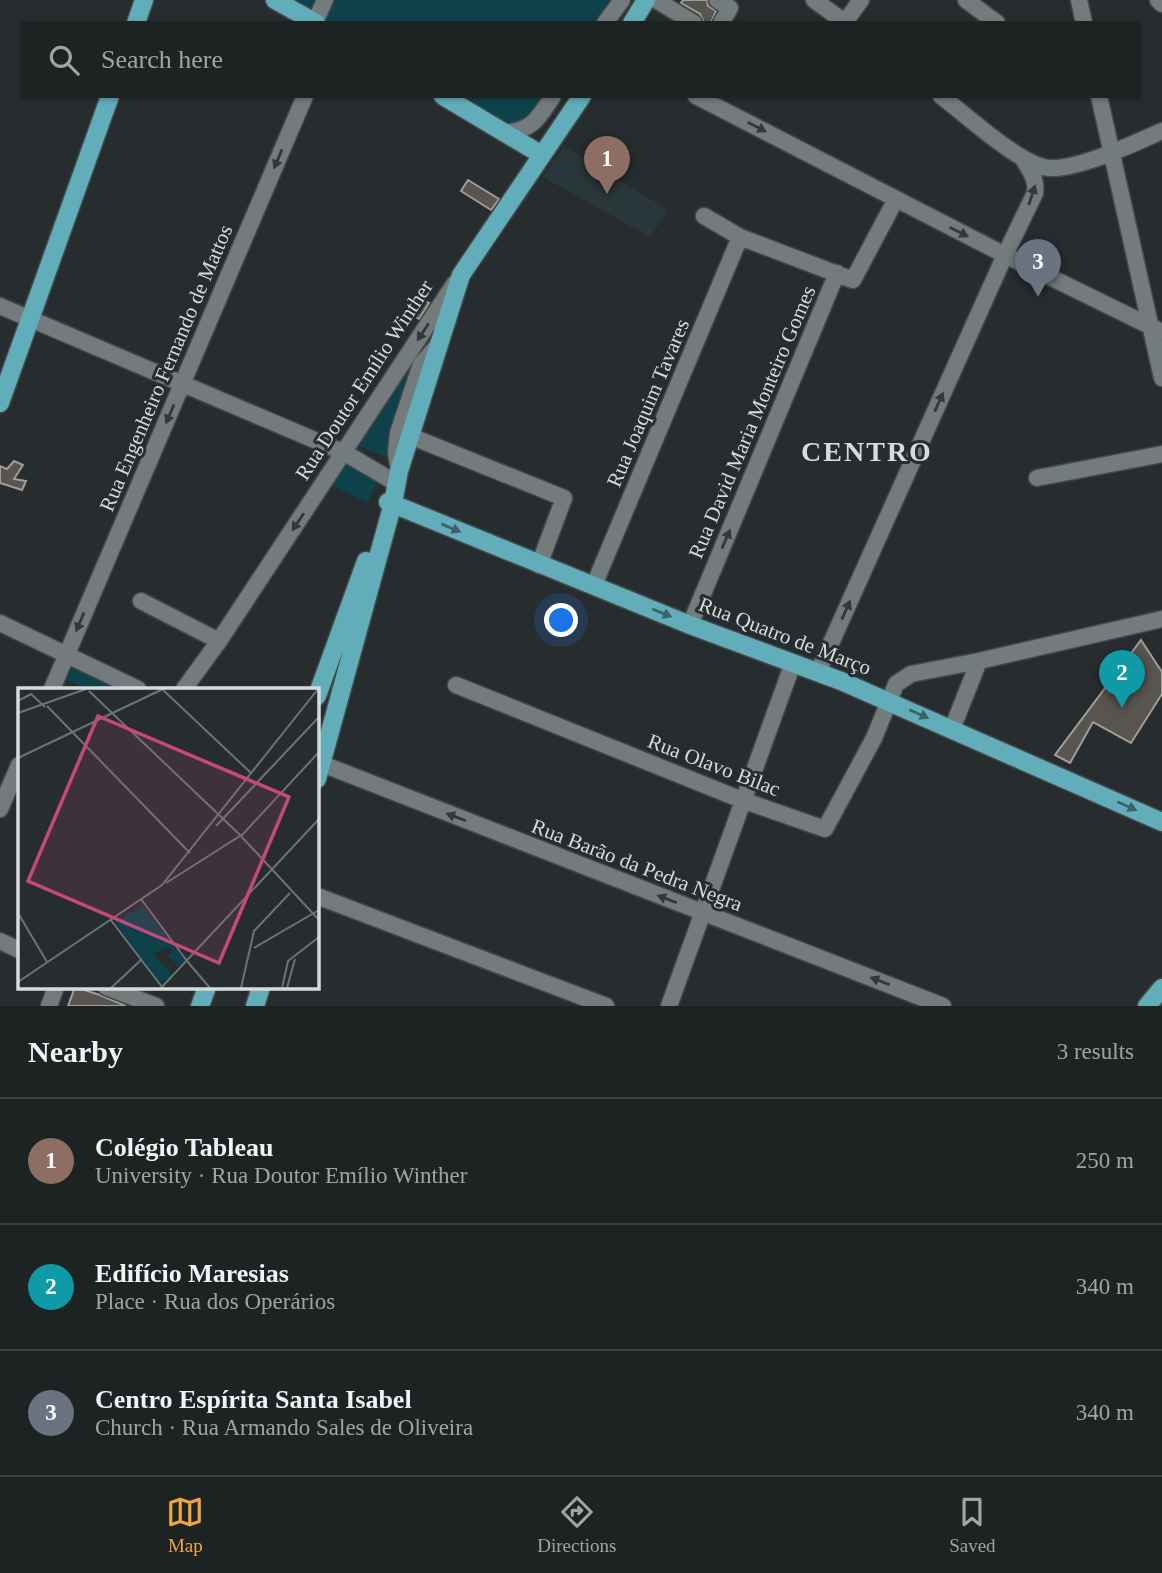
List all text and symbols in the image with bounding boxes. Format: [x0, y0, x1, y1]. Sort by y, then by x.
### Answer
search box [21, 21, 1141, 98]
icon: search [45, 41, 83, 79]
text: Search here [101, 45, 223, 74]
one-way arrow [747, 122, 767, 133]
pin: 1 [584, 136, 630, 194]
one-way arrow [272, 149, 284, 169]
one-way arrow [1028, 185, 1038, 206]
street label: Rua Engenheiro Fernando de Mattos [95, 221, 237, 515]
one-way arrow [949, 226, 969, 237]
pin: 3 [1015, 239, 1061, 297]
street label: Rua Doutor Emílio Winther [290, 275, 438, 485]
street label: Rua David Maria Monteiro Gomes [684, 282, 820, 562]
street label: Rua Joaquim Tavares [602, 315, 694, 491]
one-way arrow [417, 323, 430, 342]
one-way arrow [934, 392, 945, 413]
one-way arrow [164, 403, 175, 424]
district label: CENTRO [801, 436, 933, 467]
one-way arrow [292, 513, 305, 532]
one-way arrow [441, 523, 462, 534]
one-way arrow [720, 528, 731, 549]
street label: Rua Quatro de Março [695, 592, 875, 680]
one-way arrow [840, 600, 851, 620]
your location [544, 603, 578, 637]
one-way arrow [652, 608, 673, 619]
one-way arrow [74, 612, 85, 633]
pin: 2 [1099, 650, 1145, 708]
inset map [18, 688, 318, 988]
one-way arrow [909, 709, 930, 720]
street label: Rua Olavo Bilac [644, 729, 784, 801]
one-way arrow [1117, 801, 1138, 812]
one-way arrow [445, 811, 466, 822]
street label: Rua Barão da Pedra Negra [528, 814, 746, 917]
one-way arrow [657, 894, 678, 905]
one-way arrow [869, 976, 890, 987]
text: Nearby [28, 1035, 123, 1068]
text: 3 results [1057, 1039, 1134, 1064]
text: Colégio Tableau [95, 1133, 273, 1162]
text: 1 [45, 1148, 57, 1173]
text: 250 m [1076, 1148, 1134, 1173]
text: University · Rua Doutor Emílio Winther [95, 1163, 467, 1188]
text: Edifício Maresias [95, 1259, 289, 1288]
text: 2 [45, 1274, 57, 1299]
text: 340 m [1076, 1274, 1134, 1299]
text: Place · Rua dos Operários [95, 1289, 335, 1314]
text: Centro Espírita Santa Isabel [95, 1385, 412, 1414]
text: 3 [45, 1400, 57, 1425]
text: 340 m [1076, 1400, 1134, 1425]
text: Church · Rua Armando Sales de Oliveira [95, 1415, 473, 1440]
tab: Map [166, 1493, 204, 1557]
tab: Directions [537, 1493, 616, 1557]
tab: Saved [949, 1493, 996, 1557]

